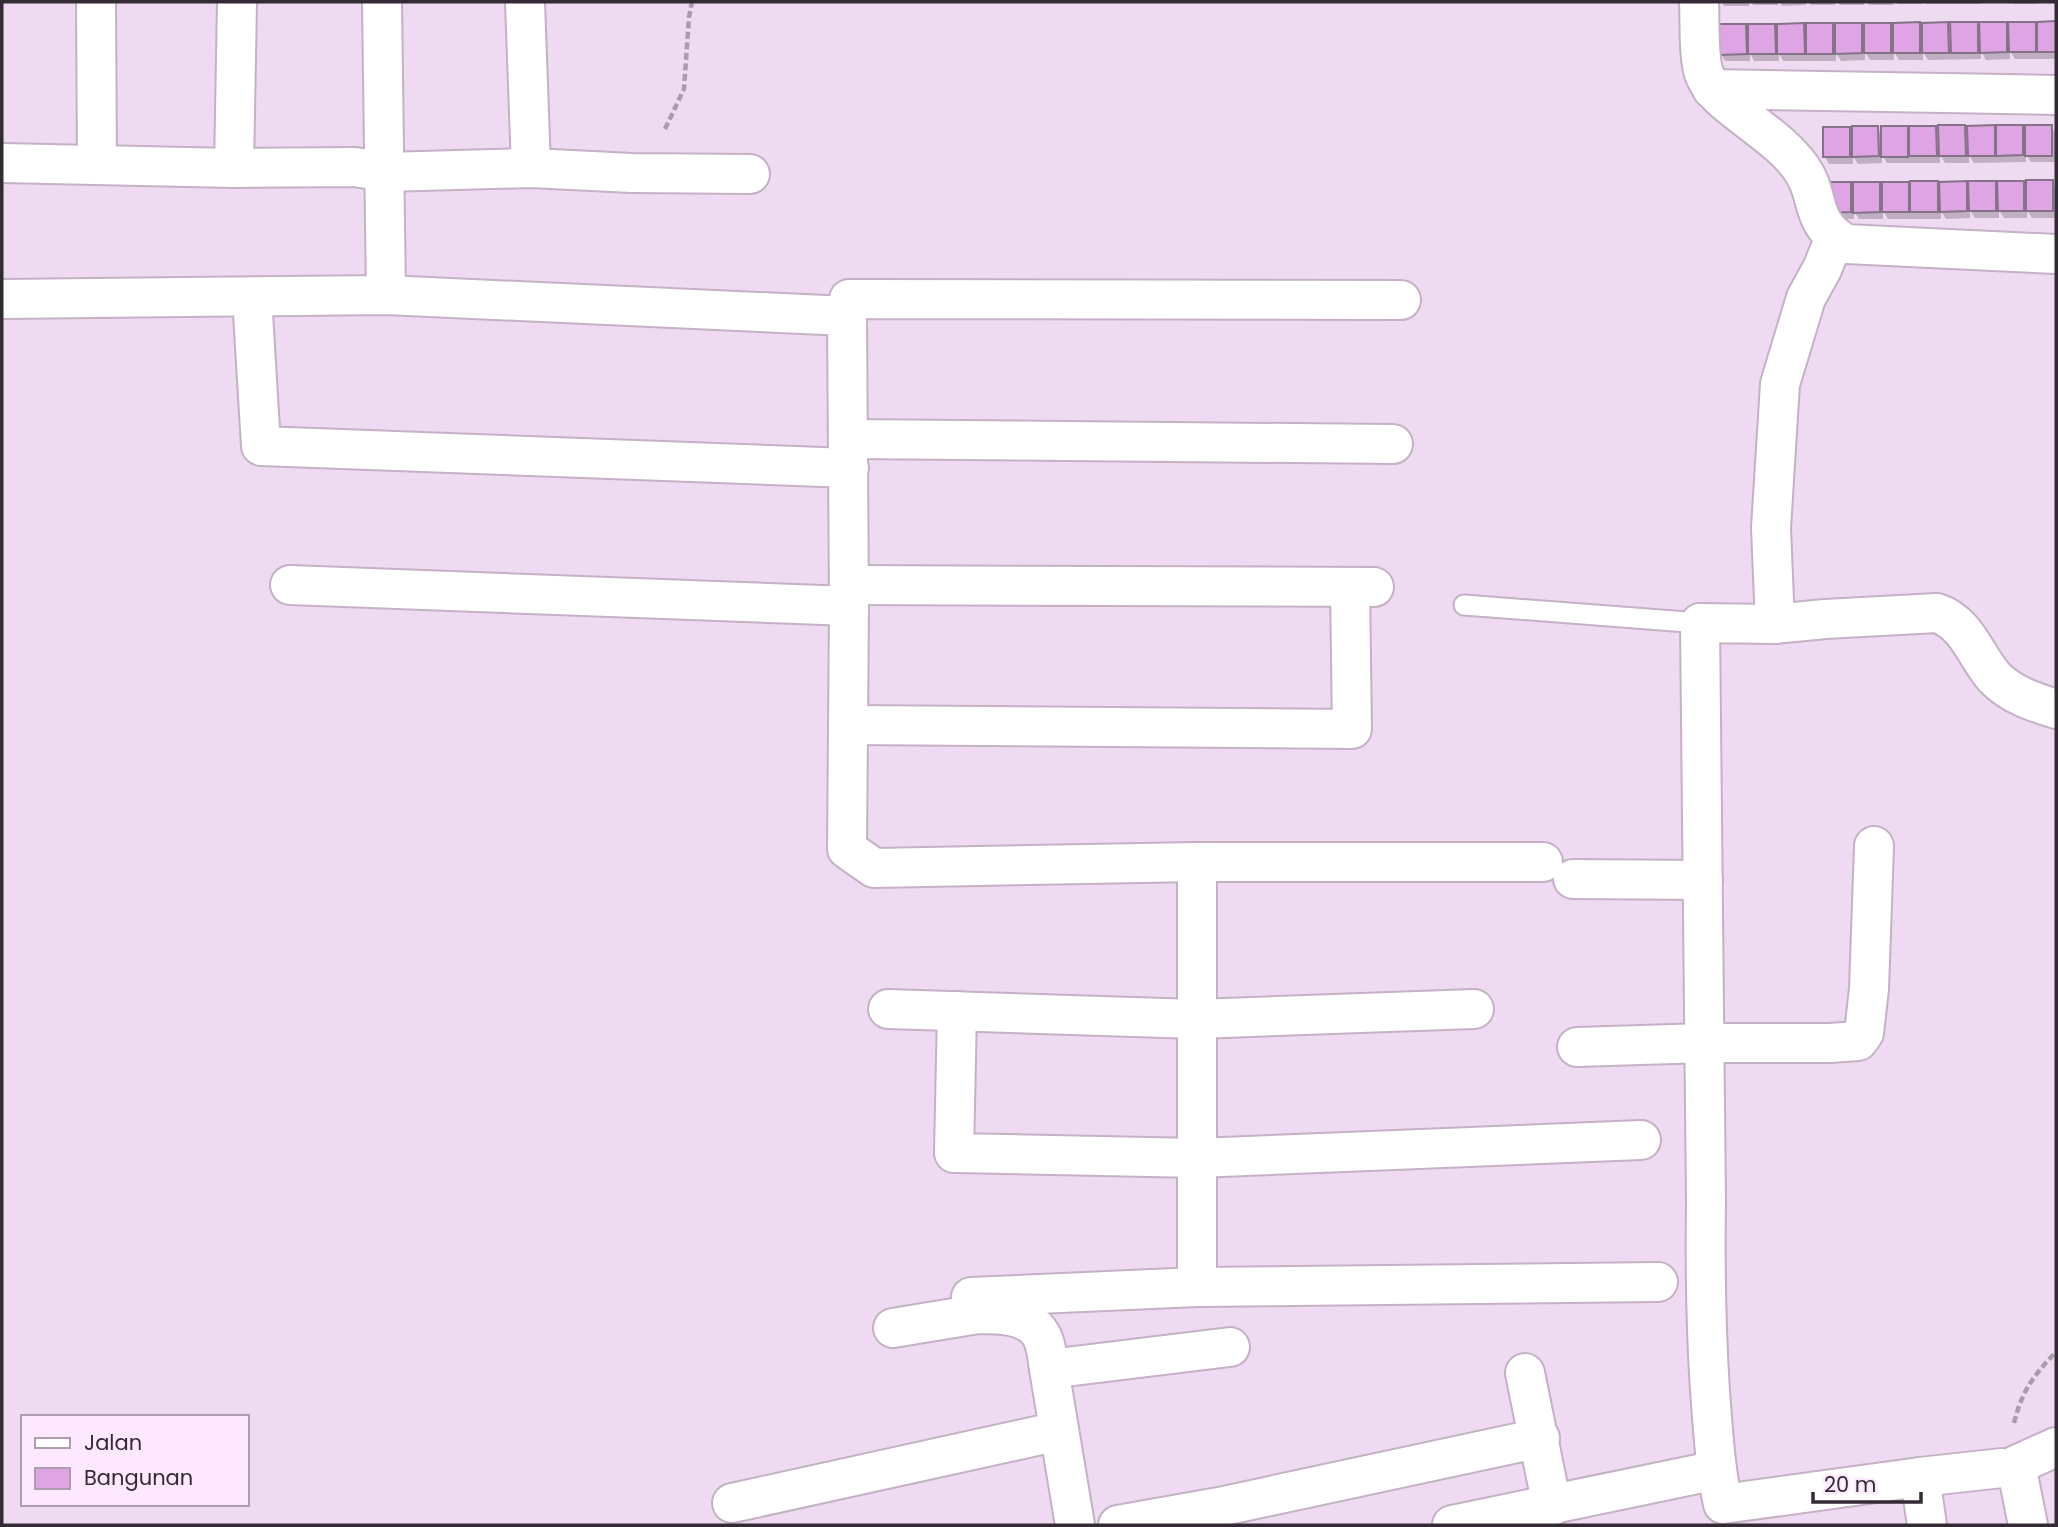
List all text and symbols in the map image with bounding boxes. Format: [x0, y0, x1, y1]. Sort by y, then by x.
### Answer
legend [21, 1415, 248, 1506]
text: Jalan [84, 1428, 142, 1457]
scale bar [1813, 1460, 1922, 1504]
text: Bangunan [84, 1463, 193, 1492]
text: 20 m [1824, 1470, 1877, 1499]

